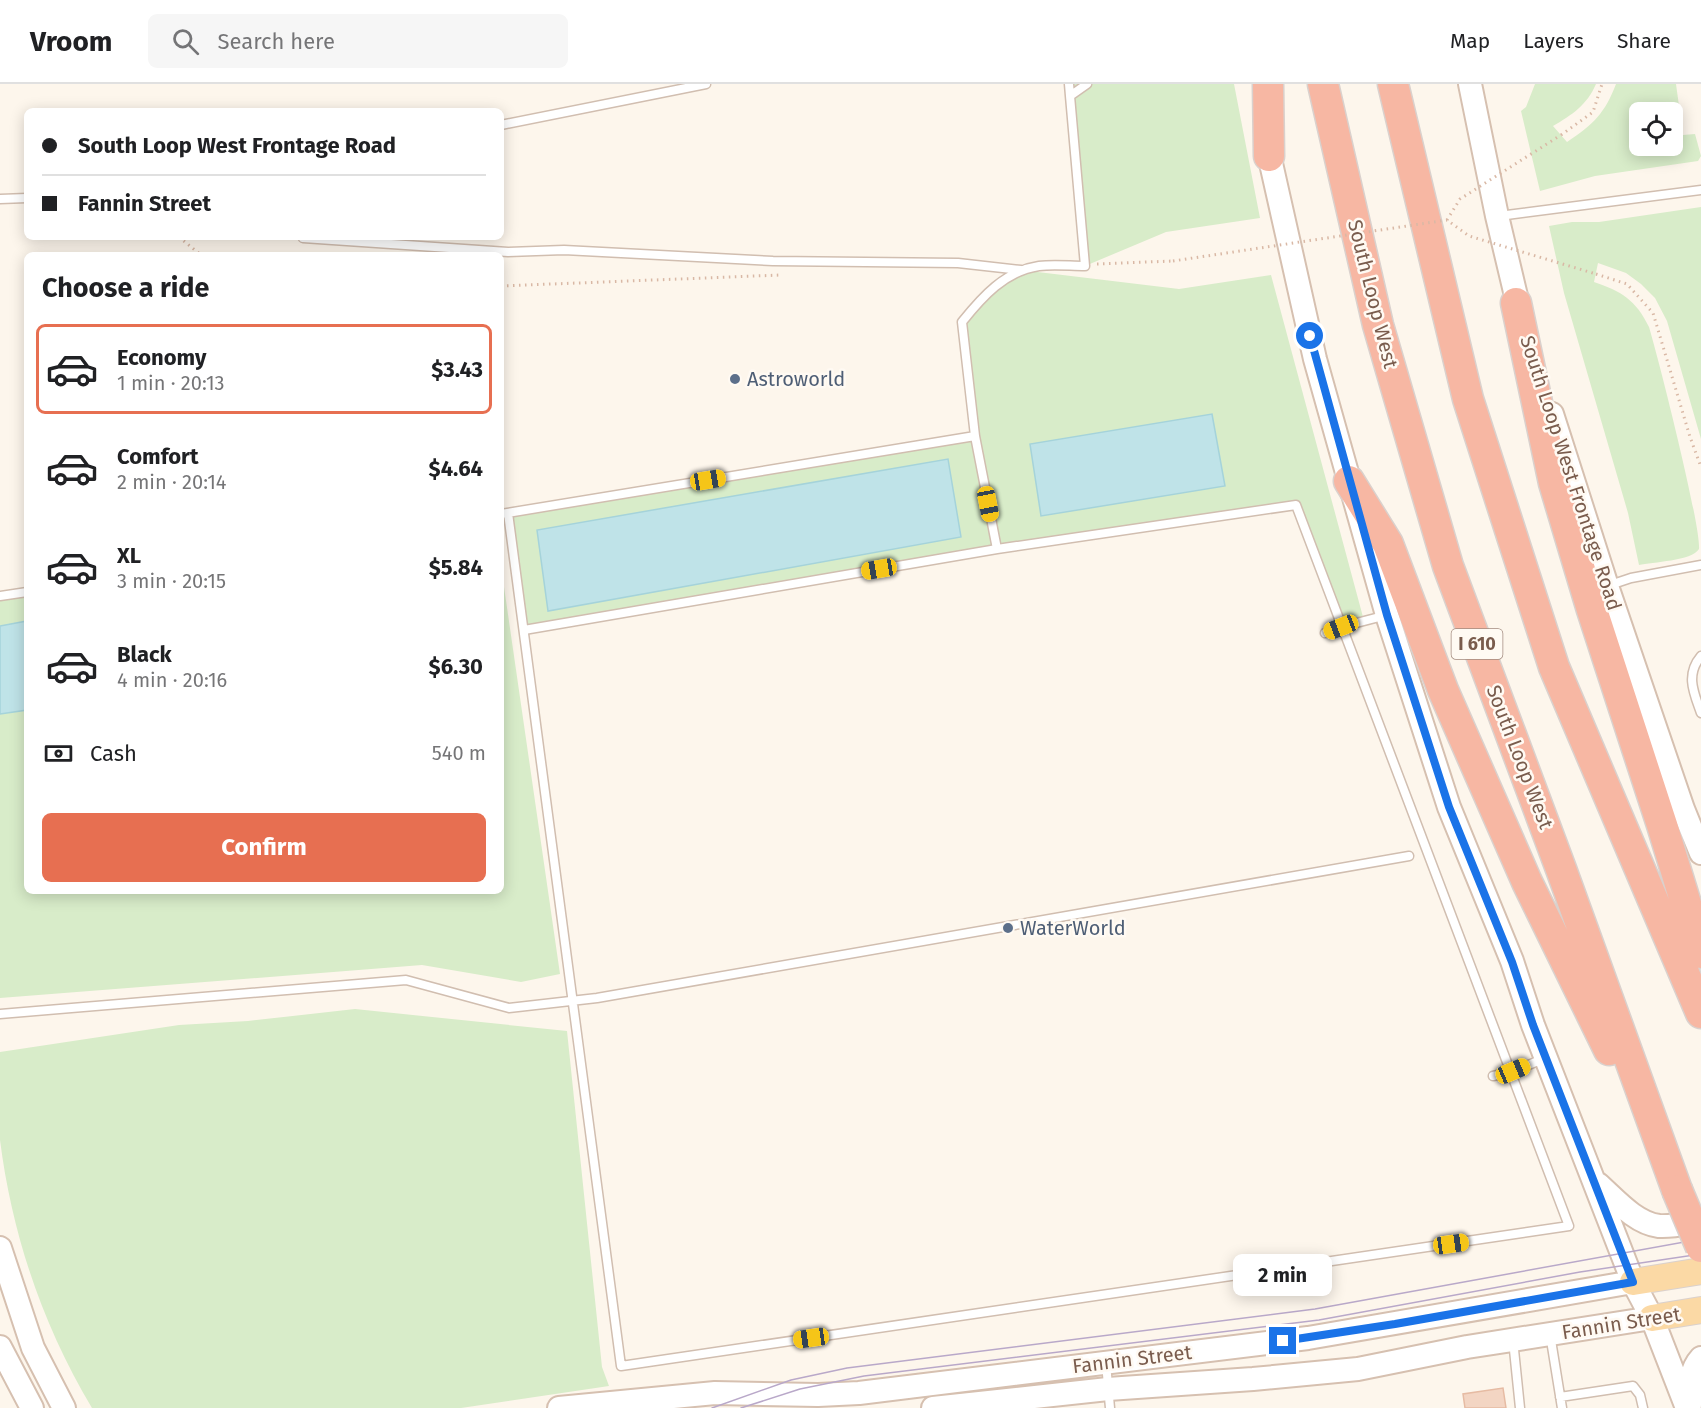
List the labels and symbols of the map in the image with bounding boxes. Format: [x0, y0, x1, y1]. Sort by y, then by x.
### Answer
street label: South Loop West [1343, 217, 1403, 372]
route start [1296, 322, 1323, 349]
street label: South Loop West Frontage Road [1515, 333, 1627, 613]
place label: Astroworld [747, 367, 845, 391]
marker: Astroworld [728, 372, 742, 386]
car [689, 468, 727, 492]
car [976, 485, 1000, 523]
car [860, 557, 898, 581]
car [1321, 612, 1361, 642]
road number: I 610 [1452, 629, 1502, 659]
street label: South Loop West [1482, 682, 1559, 833]
place label: WaterWorld [1020, 916, 1126, 940]
marker: WaterWorld [1001, 921, 1015, 935]
car [1493, 1056, 1533, 1086]
car [1432, 1233, 1470, 1255]
callout: 2 min [1234, 1254, 1332, 1296]
street label: Fannin Street [1560, 1302, 1683, 1344]
car [792, 1327, 830, 1349]
route end [1269, 1327, 1296, 1354]
street label: Fannin Street [1071, 1340, 1194, 1378]

